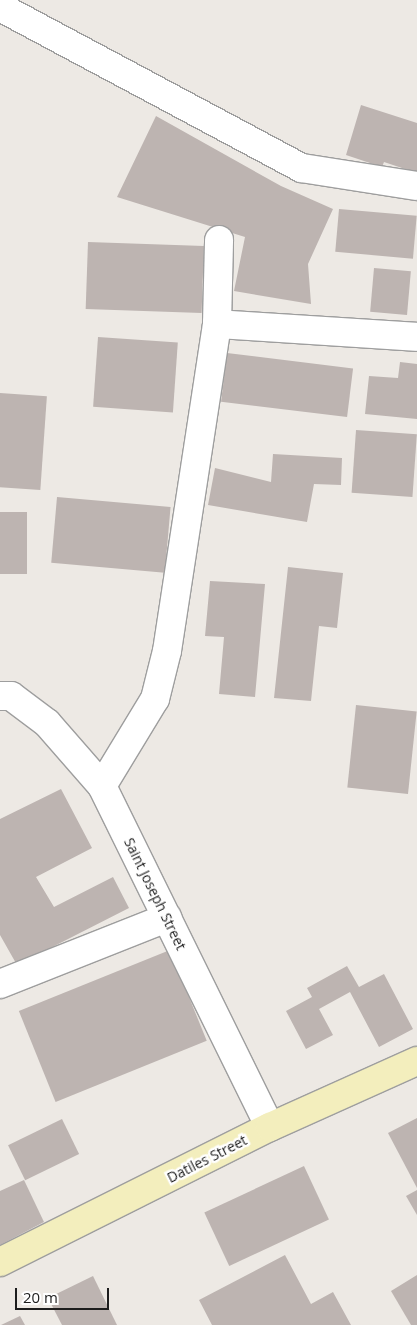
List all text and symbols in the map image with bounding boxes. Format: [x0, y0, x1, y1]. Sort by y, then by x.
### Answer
street label: Saint Joseph Street [121, 835, 189, 953]
street label: Datiles Street [164, 1132, 250, 1186]
scale bar [18, 1278, 111, 1310]
text: 20 m [23, 1287, 58, 1307]

